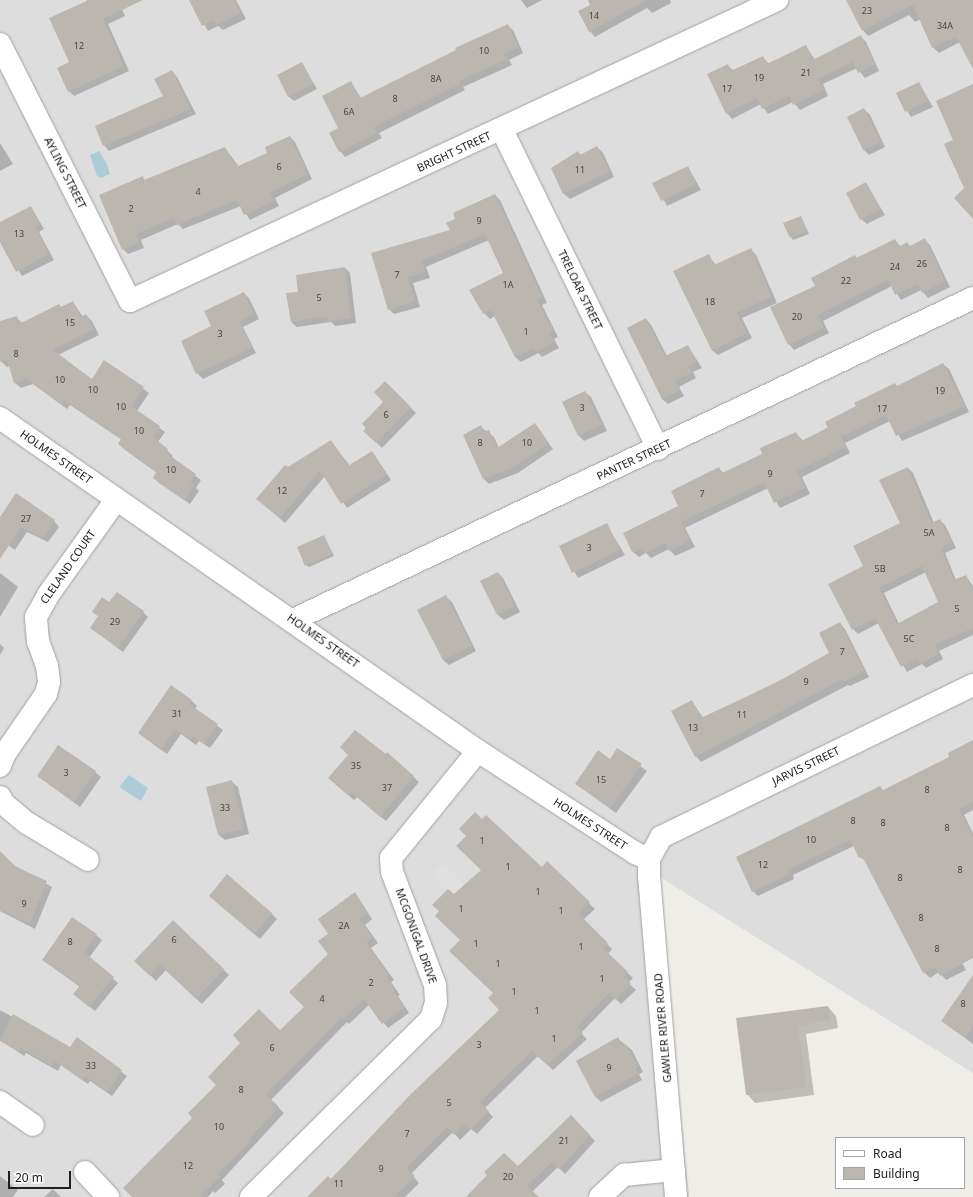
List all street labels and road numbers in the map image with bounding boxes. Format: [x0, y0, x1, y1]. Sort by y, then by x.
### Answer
street label: BRIGHT STREET [415, 129, 493, 175]
street label: AYLING STREET [41, 135, 89, 211]
street label: TRELOAR STREET [555, 248, 605, 332]
street label: HOLMES STREET [17, 427, 95, 487]
street label: PANTER STREET [595, 437, 673, 483]
street label: CLELAND COURT [38, 528, 98, 606]
street label: HOLMES STREET [284, 611, 362, 671]
street label: JARVIS STREET [770, 744, 842, 788]
street label: HOLMES STREET [551, 795, 629, 853]
street label: MCGONIGAL DRIVE [393, 887, 439, 985]
street label: GAWLER RIVER ROAD [652, 973, 674, 1083]

